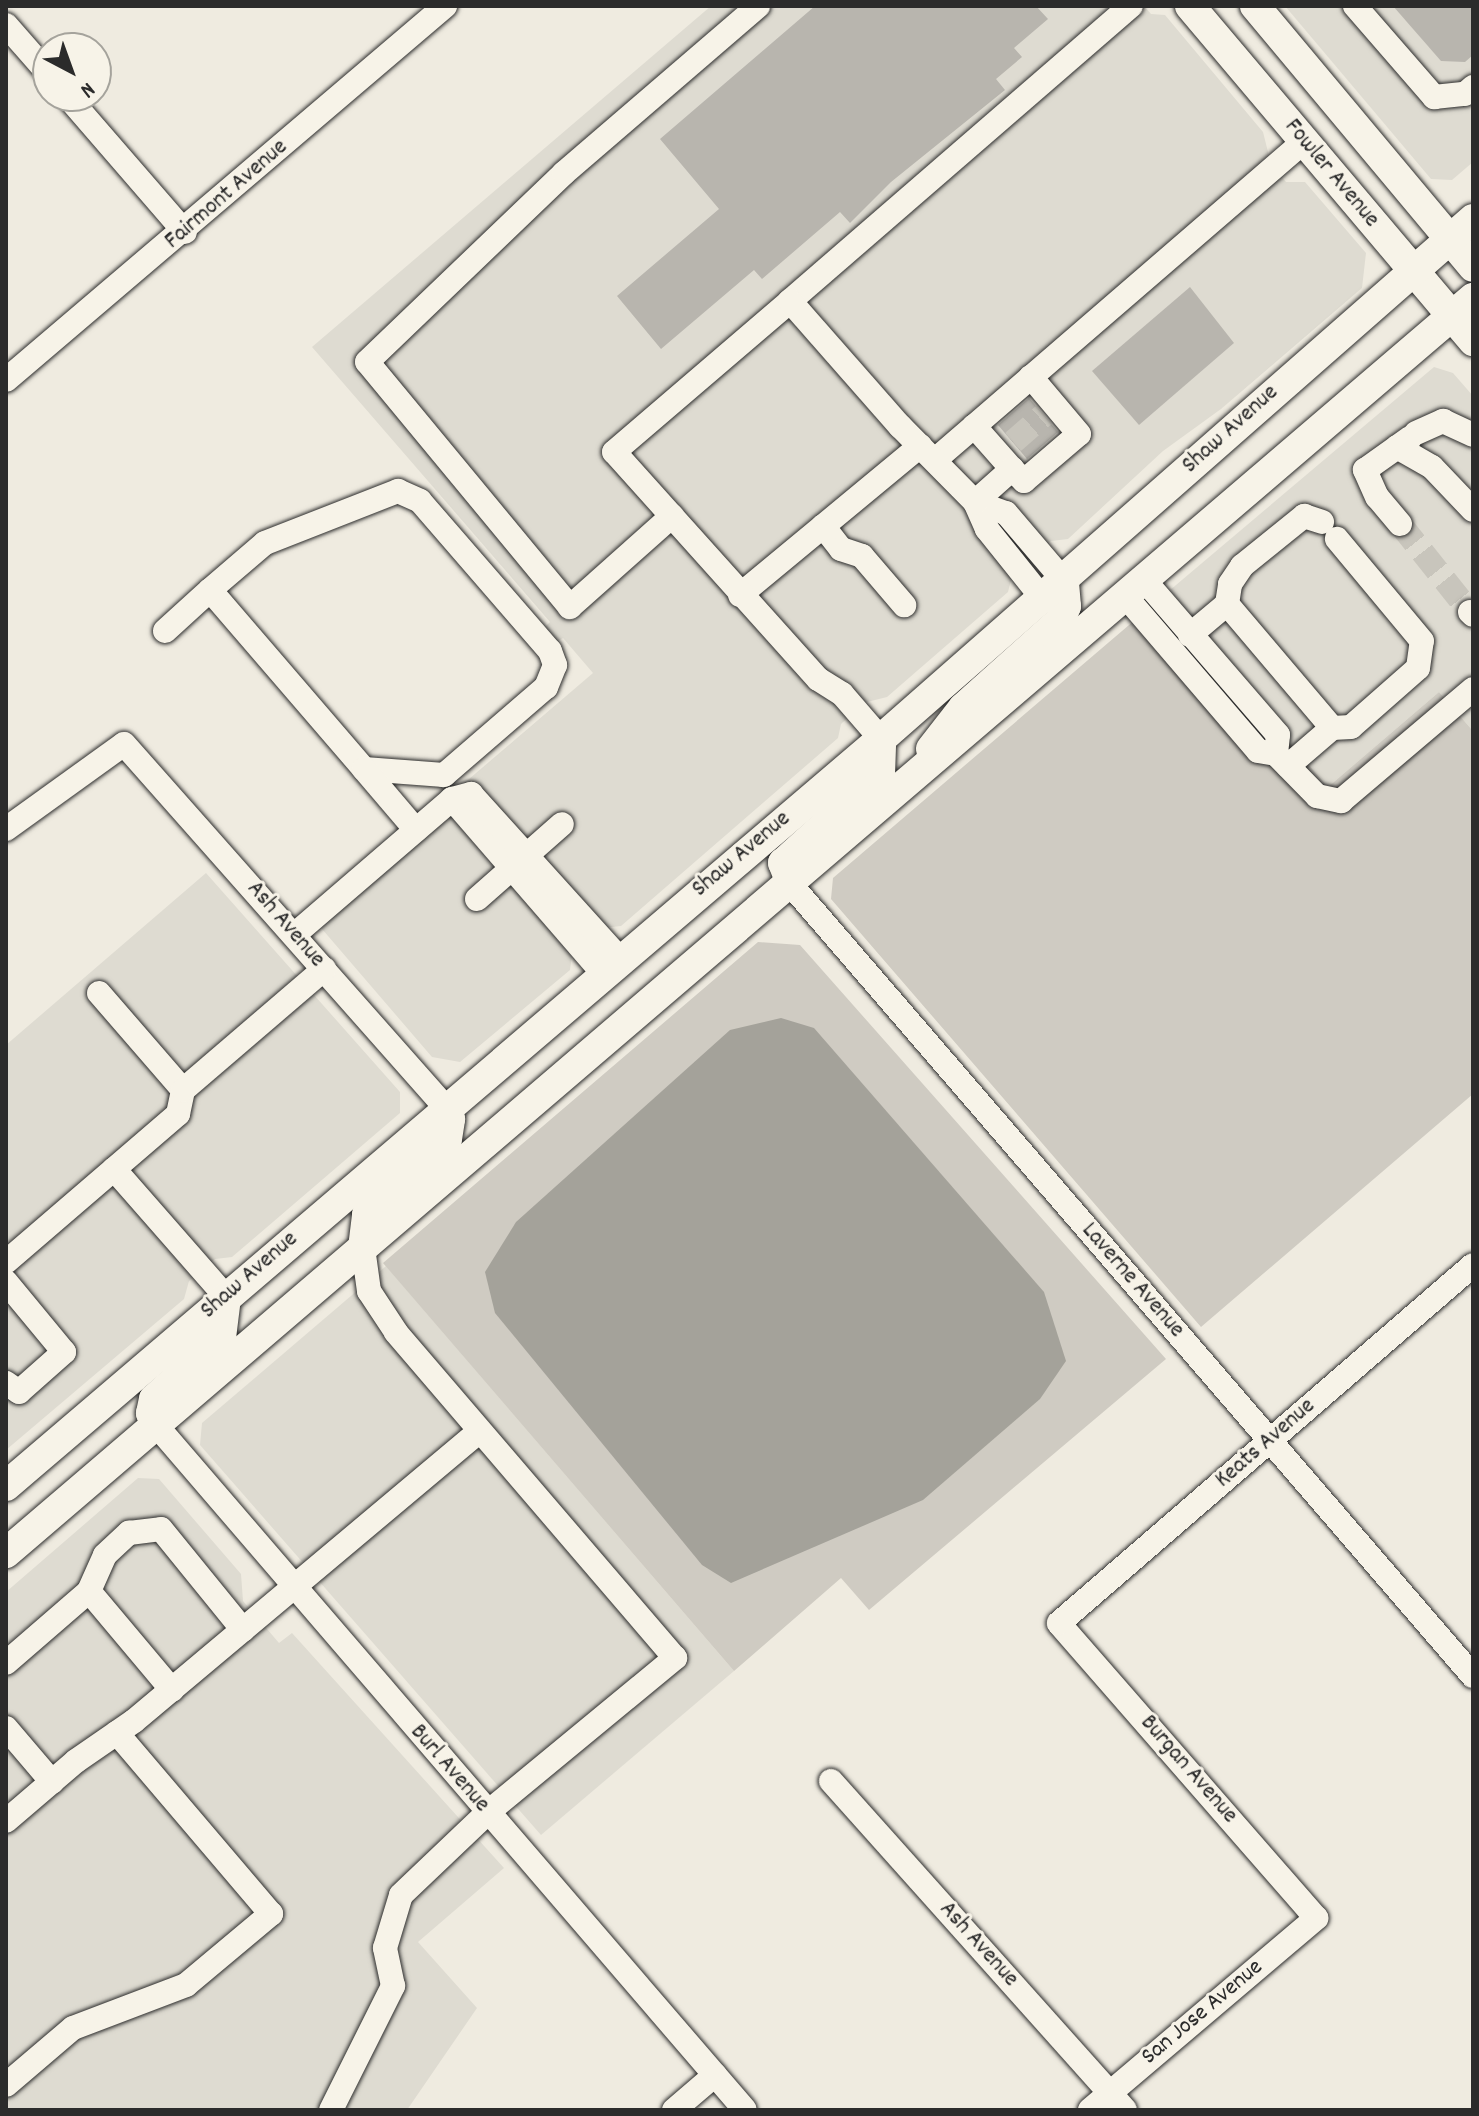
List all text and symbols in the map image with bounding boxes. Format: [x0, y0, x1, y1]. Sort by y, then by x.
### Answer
north arrow [32, 32, 112, 112]
text: N [72, 74, 101, 104]
street label: Fowler Avenue [1277, 114, 1385, 234]
street label: Fairmont Avenue [160, 134, 294, 256]
street label: Shaw Avenue [1177, 379, 1285, 481]
street label: Shaw Avenue [687, 806, 797, 904]
street label: Ash Avenue [240, 876, 330, 974]
street label: Laverne Avenue [1074, 1217, 1190, 1345]
street label: Shaw Avenue [195, 1226, 305, 1326]
street label: Keats Avenue [1210, 1393, 1322, 1495]
street label: Burgan Avenue [1133, 1710, 1243, 1830]
street label: Burl Avenue [403, 1719, 495, 1819]
street label: Ash Avenue [932, 1896, 1024, 1994]
street label: San Jose Avenue [1136, 1954, 1270, 2072]

